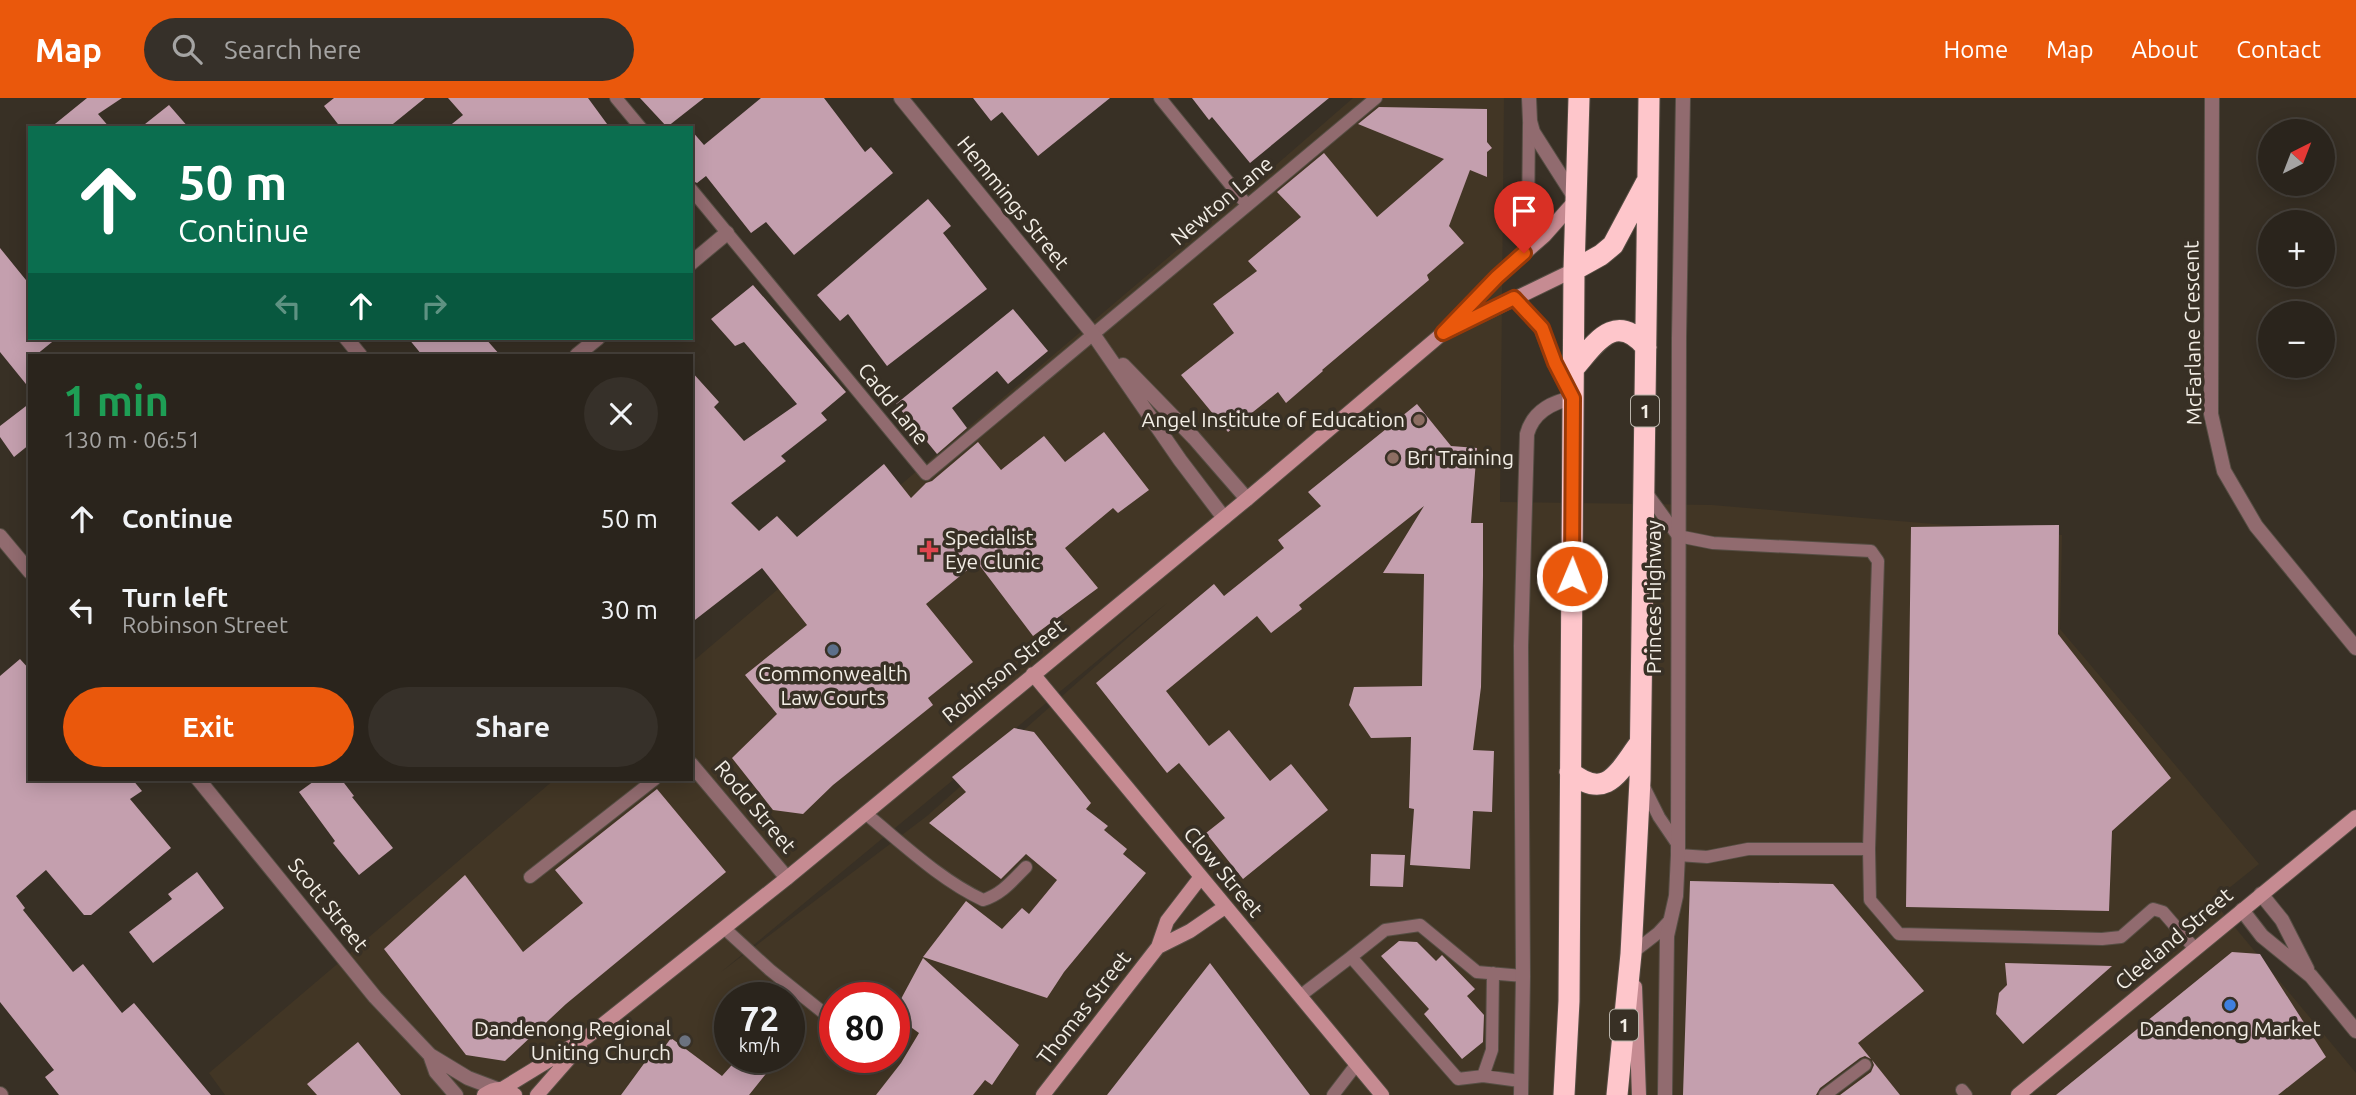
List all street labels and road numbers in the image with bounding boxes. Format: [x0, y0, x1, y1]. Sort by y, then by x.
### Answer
street label: Hemmings Street [953, 131, 1075, 274]
street label: Newton Lane [1166, 151, 1277, 250]
street label: McFarlane Crescent [2178, 240, 2206, 426]
street label: Cadd Lane [854, 358, 934, 449]
road number: 1 [1631, 396, 1659, 426]
street label: Princes Highway [1641, 520, 1665, 674]
street label: Robinson Street [937, 613, 1070, 727]
street label: Rodd Street [710, 755, 801, 857]
street label: Clow Street [1179, 821, 1268, 921]
street label: Scott Street [284, 853, 374, 956]
street label: Cleeland Street [2110, 882, 2237, 994]
street label: Thomas Street [1031, 946, 1135, 1069]
road number: 1 [1610, 1009, 1638, 1040]

